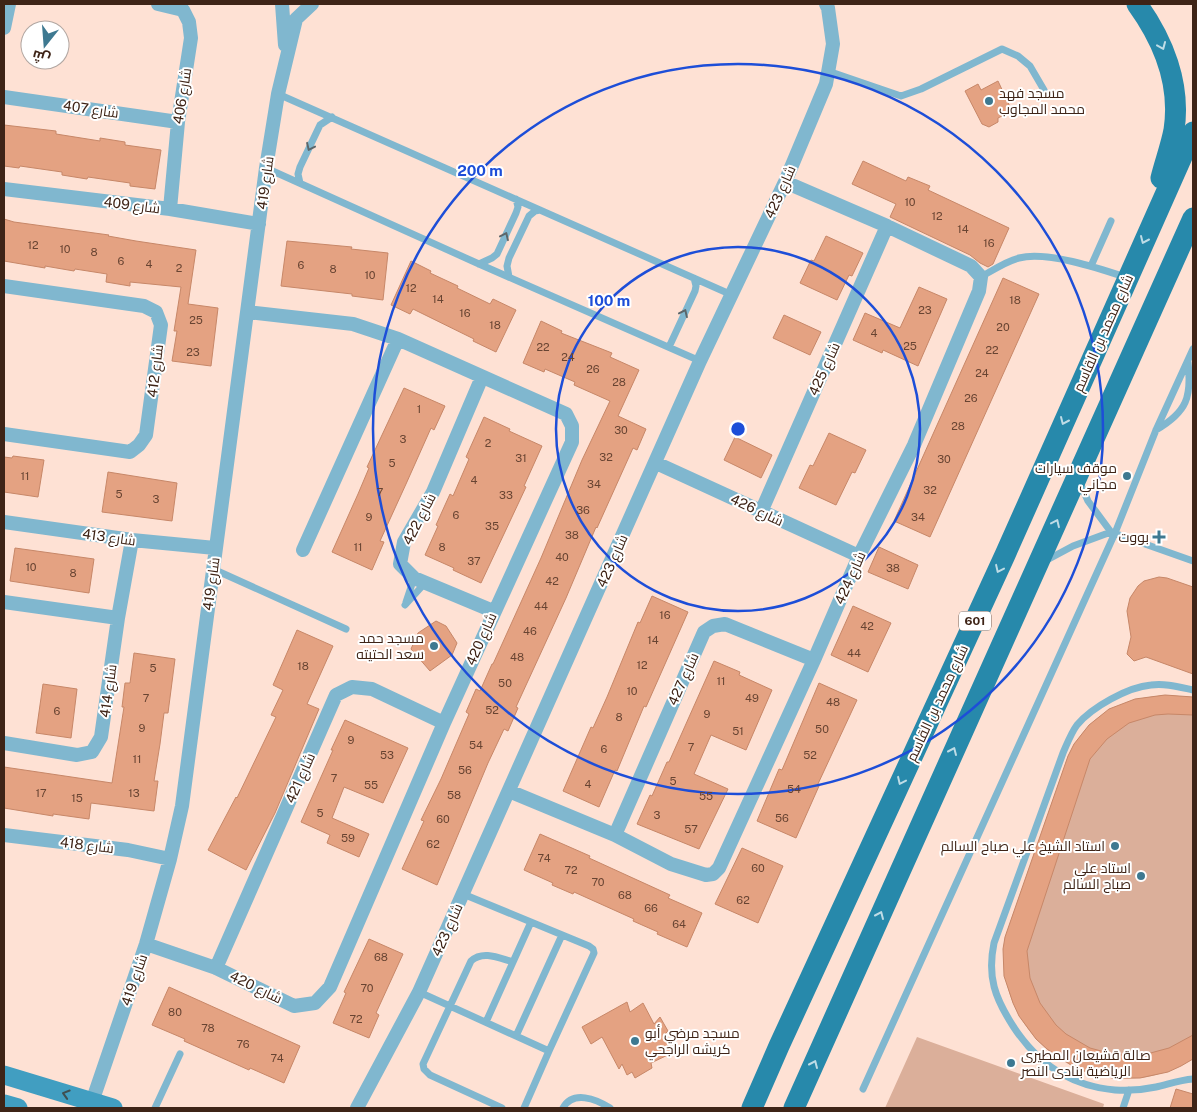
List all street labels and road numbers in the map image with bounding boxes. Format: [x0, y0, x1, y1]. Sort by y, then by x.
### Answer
street label: شارع 406 [170, 67, 195, 125]
street label: شارع 407 [62, 97, 120, 122]
street label: شارع 419 [253, 155, 278, 211]
street label: شارع 423 [761, 163, 800, 221]
street label: شارع 409 [103, 194, 161, 217]
street label: شارع محمد بن القاسم [1070, 272, 1138, 395]
street label: شارع 425 [805, 340, 844, 399]
street label: شارع 412 [144, 344, 167, 399]
street label: شارع 422 [399, 490, 440, 548]
street label: شارع 426 [728, 491, 786, 530]
street label: شارع 413 [81, 525, 137, 550]
street label: شارع 423 [593, 532, 632, 590]
street label: شارع 424 [831, 549, 870, 607]
street label: شارع 419 [199, 556, 224, 612]
street label: شارع 420 [462, 610, 501, 668]
road number: 601 [959, 612, 991, 630]
street label: شارع محمد بن القاسم [903, 642, 973, 765]
street label: شارع 427 [664, 650, 703, 708]
street label: شارع 414 [96, 663, 121, 719]
street label: شارع 421 [282, 750, 319, 806]
street label: شارع 418 [59, 834, 115, 857]
street label: شارع 423 [428, 901, 467, 959]
street label: شارع 419 [118, 952, 151, 1008]
street label: شارع 420 [227, 967, 285, 1007]

